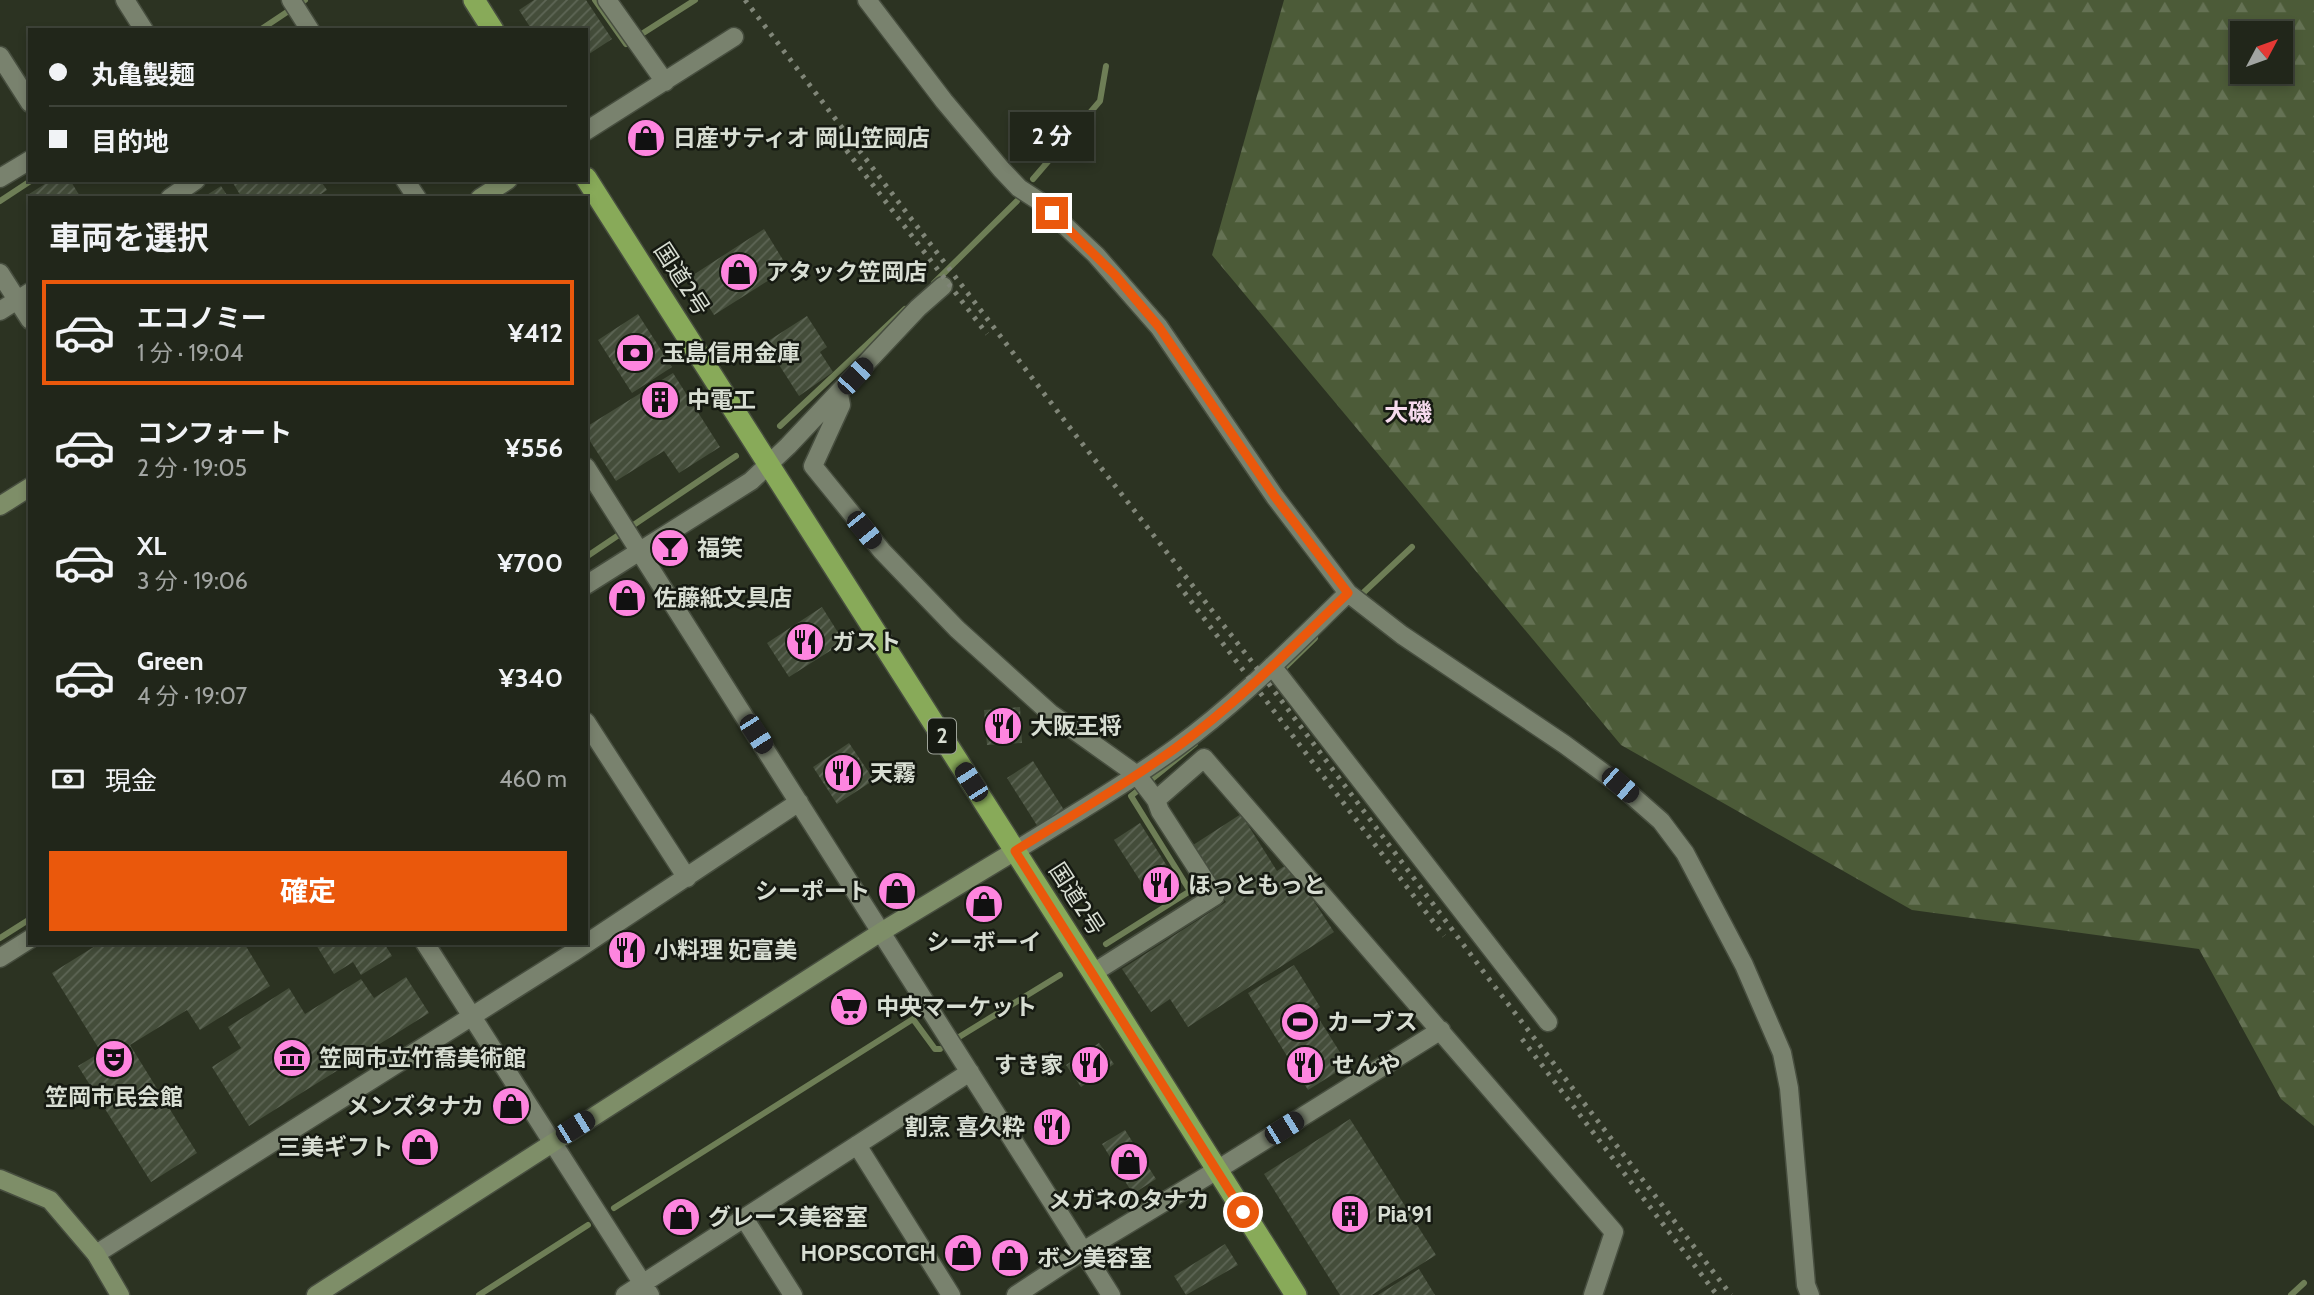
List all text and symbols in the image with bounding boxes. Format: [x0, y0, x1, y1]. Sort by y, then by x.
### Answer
north arrow [2230, 21, 2292, 84]
map controls [2230, 21, 2293, 84]
text: 丸亀製麺 [91, 59, 195, 91]
callout: 2 分 [1010, 111, 1094, 160]
shop icon: 日産サティオ 岡山笠岡店 [625, 117, 667, 159]
text: 2 分 [1032, 122, 1072, 150]
place label: 日産サティオ 岡山笠岡店 [673, 124, 930, 152]
text: 目的地 [91, 126, 169, 158]
route end [1036, 197, 1068, 229]
text: 車両を選択 [49, 218, 209, 257]
street label: 国道2号 [648, 237, 716, 321]
shop icon: アタック笠岡店 [718, 251, 760, 293]
place label: アタック笠岡店 [766, 258, 927, 286]
icon: car [53, 301, 116, 364]
text: エコノミー [137, 302, 267, 334]
text: ¥412 [508, 317, 563, 349]
bank icon: 玉島信用金庫 [614, 332, 656, 374]
text: 1 分 · 19:04 [137, 339, 243, 367]
place label: 玉島信用金庫 [662, 339, 800, 367]
car [833, 353, 878, 399]
building icon: 中電工 [639, 379, 681, 421]
place label: 中電工 [687, 386, 756, 414]
district label: 大磯 [1384, 398, 1432, 427]
icon: car [53, 416, 116, 479]
text: コンフォート [137, 417, 292, 449]
text: ¥556 [505, 432, 563, 464]
text: 2 分 · 19:05 [137, 454, 247, 482]
car [843, 507, 886, 553]
bar icon: 福笑 [649, 527, 691, 569]
text: XL [137, 530, 166, 562]
icon: car [53, 531, 116, 594]
place label: 福笑 [697, 534, 743, 562]
text: ¥700 [498, 547, 563, 579]
text: 3 分 · 19:06 [137, 567, 248, 595]
shop icon: 佐藤紙文具店 [606, 577, 648, 619]
place label: 佐藤紙文具店 [654, 584, 792, 612]
restaurant icon: ガスト [784, 621, 826, 663]
place label: ガスト [832, 628, 901, 656]
text: Green [137, 645, 204, 677]
icon: car [53, 646, 116, 709]
text: ¥340 [499, 662, 563, 694]
text: 4 分 · 19:07 [137, 682, 247, 710]
restaurant icon: 大阪王将 [982, 705, 1024, 747]
car [736, 711, 777, 757]
place label: 大阪王将 [1030, 712, 1122, 740]
road number: 2 [928, 718, 956, 754]
restaurant icon: 天霧 [822, 752, 864, 794]
place label: 天霧 [870, 759, 916, 787]
car [951, 759, 992, 805]
icon: cash [49, 760, 87, 798]
car [1598, 763, 1643, 807]
text: 現金 [105, 765, 157, 797]
text: 460 m [499, 765, 567, 793]
button: 確定 [49, 851, 567, 931]
street label: 国道2号 [1043, 857, 1111, 941]
restaurant icon: ほっともっと [1140, 864, 1182, 906]
shop icon: シーポート [876, 870, 918, 912]
place label: ほっともっと [1188, 871, 1326, 899]
place label: シーポート [755, 877, 870, 905]
shop icon: シーボーイ [963, 883, 1005, 925]
place label: シーボーイ [927, 928, 1042, 956]
restaurant icon: 小料理 妃富美 [606, 929, 648, 971]
place label: 小料理 妃富美 [654, 936, 797, 964]
supermarket icon: 中央マーケット [828, 986, 870, 1028]
place label: 中央マーケット [876, 993, 1037, 1021]
sports icon: カーブス [1279, 1001, 1321, 1043]
place label: カーブス [1327, 1008, 1418, 1036]
museum icon: 笠岡市立竹喬美術館 [271, 1037, 313, 1079]
theatre icon: 笠岡市民会館 [93, 1038, 135, 1080]
place label: 笠岡市立竹喬美術館 [319, 1044, 526, 1072]
restaurant icon: すき家 [1069, 1044, 1111, 1086]
restaurant icon: せんや [1284, 1044, 1326, 1086]
place label: すき家 [994, 1051, 1063, 1079]
place label: せんや [1332, 1051, 1401, 1079]
place label: 笠岡市民会館 [45, 1083, 183, 1111]
shop icon: メンズタナカ [490, 1085, 532, 1127]
place label: メンズタナカ [346, 1092, 484, 1120]
restaurant icon: 割烹 喜久粋 [1031, 1106, 1073, 1148]
car [552, 1107, 599, 1147]
car [1261, 1108, 1308, 1148]
place label: 割烹 喜久粋 [905, 1113, 1025, 1141]
shop icon: 三美ギフト [399, 1126, 441, 1168]
place label: 三美ギフト [278, 1133, 393, 1161]
shop icon: メガネのタナカ [1108, 1141, 1150, 1183]
place label: メガネのタナカ [1049, 1186, 1210, 1214]
building icon: Pia'91 [1329, 1193, 1371, 1235]
shop icon: グレース美容室 [660, 1196, 702, 1238]
route start [1227, 1196, 1259, 1228]
place label: Pia'91 [1377, 1200, 1433, 1228]
place label: グレース美容室 [708, 1203, 868, 1231]
shop icon: HOPSCOTCH [942, 1232, 984, 1274]
shop icon: ボン美容室 [989, 1237, 1031, 1279]
place label: HOPSCOTCH [800, 1239, 936, 1267]
place label: ボン美容室 [1037, 1244, 1152, 1272]

